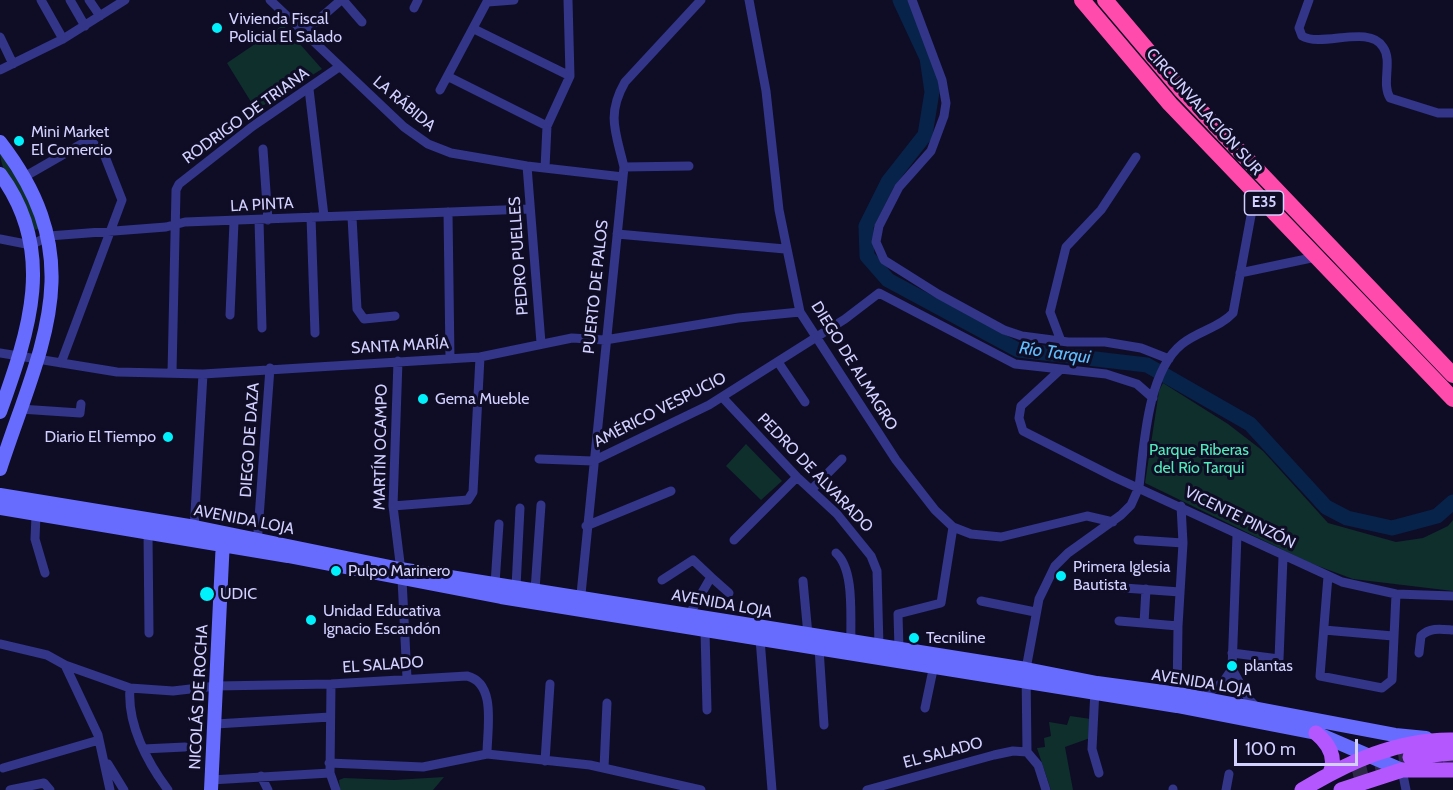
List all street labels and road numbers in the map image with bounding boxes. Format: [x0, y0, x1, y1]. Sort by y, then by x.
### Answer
street label: CIRCUNVALACIÓN SUR [1142, 44, 1266, 180]
street label: RODRIGO DE TRIANA [179, 64, 313, 168]
street label: LA RÁBIDA [369, 72, 439, 136]
road number: E35 [1244, 191, 1284, 215]
street label: LA PINTA [230, 194, 294, 216]
street label: PEDRO PUELLES [505, 196, 533, 316]
street label: PUERTO DE PALOS [579, 219, 613, 355]
street label: DIEGO DE ALMAGRO [807, 298, 901, 434]
street label: SANTA MARÍA [351, 334, 449, 358]
street label: AMÉRICO VESPUCIO [591, 368, 729, 452]
street label: DIEGO DE DAZA [236, 382, 264, 498]
street label: MARTÍN OCAMPO [370, 384, 392, 510]
street label: PEDRO DE ALVARADO [753, 410, 877, 536]
street label: VICENTE PINZÓN [1181, 483, 1299, 553]
street label: AVENIDA LOJA [192, 501, 296, 539]
street label: AVENIDA LOJA [670, 586, 774, 622]
street label: NICOLÁS DE ROCHA [186, 624, 212, 770]
street label: EL SALADO [342, 653, 424, 677]
street label: AVENIDA LOJA [1150, 666, 1254, 700]
street label: EL SALADO [901, 733, 985, 773]

